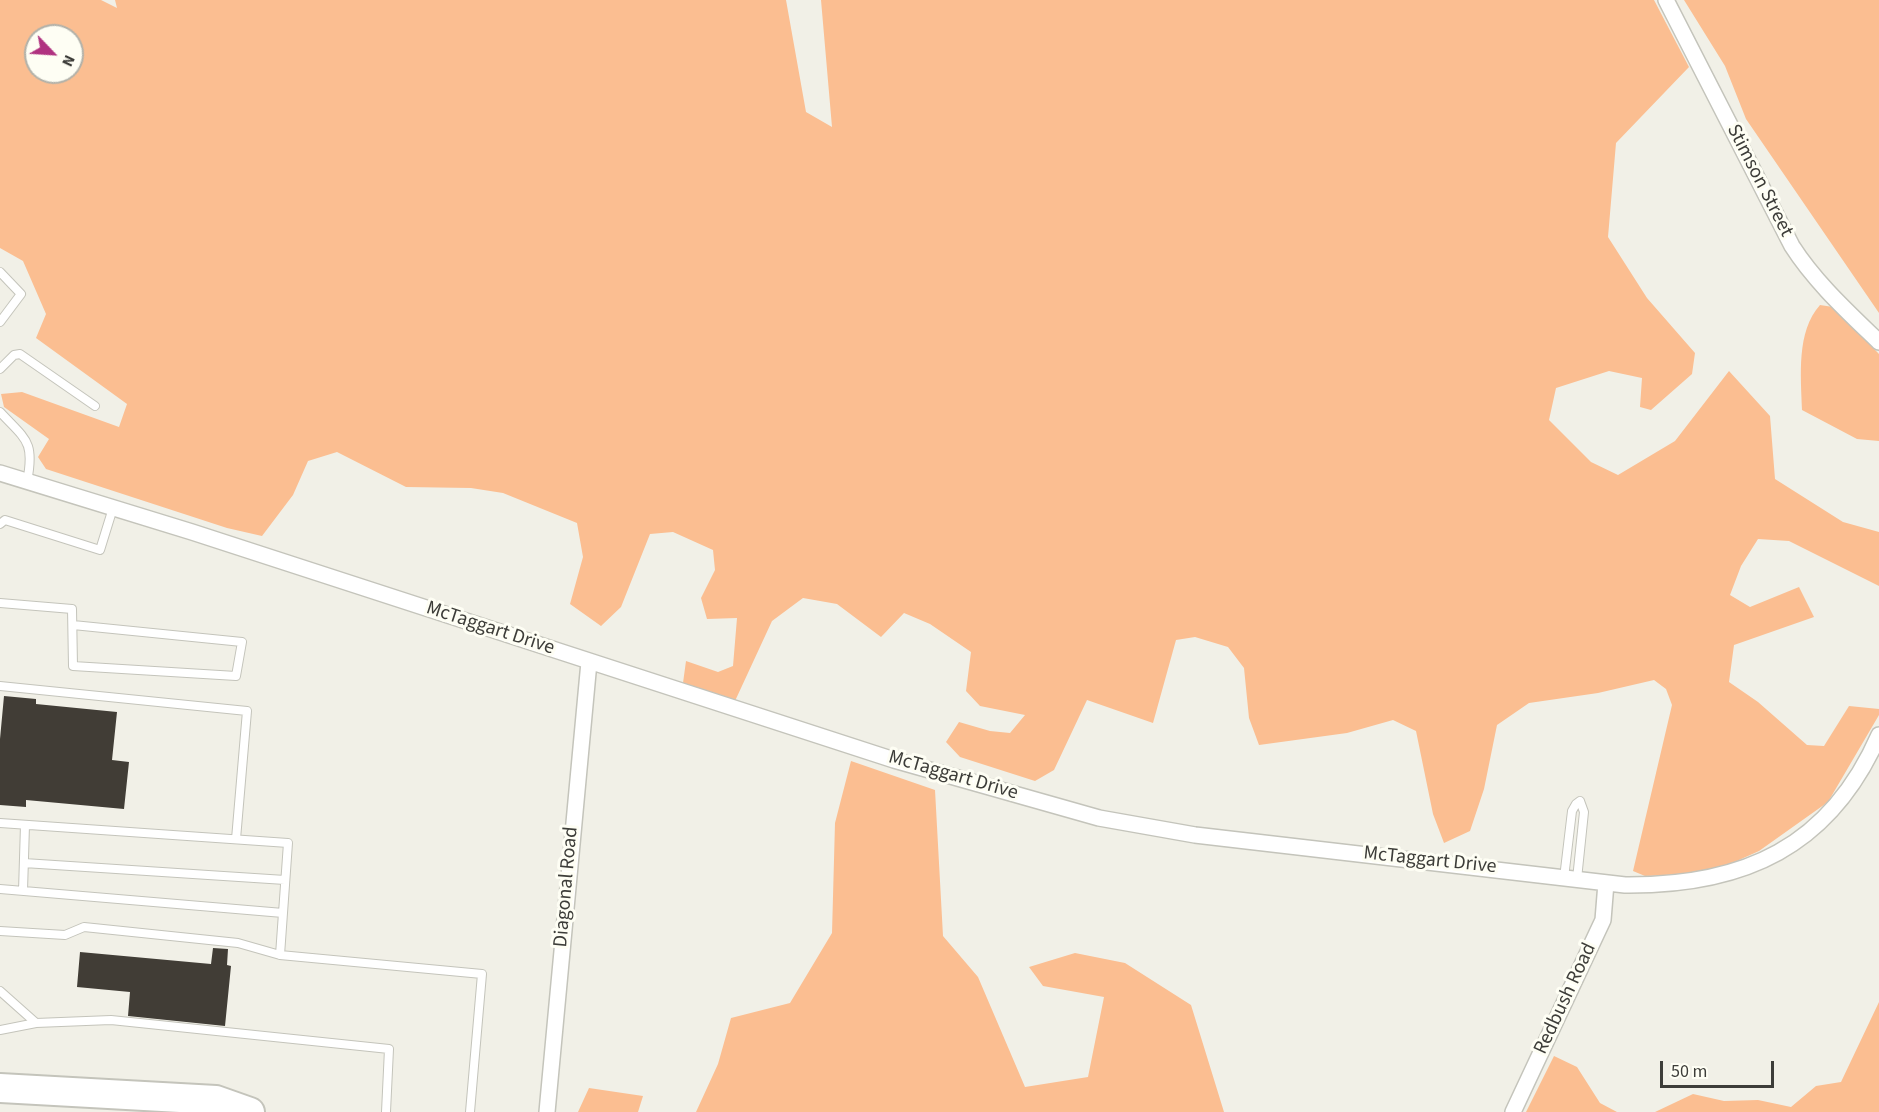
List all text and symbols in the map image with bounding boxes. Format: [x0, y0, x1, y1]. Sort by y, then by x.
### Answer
north arrow [24, 24, 84, 84]
text: N [56, 51, 81, 70]
street label: Stimson Street [1720, 121, 1798, 241]
street label: McTaggart Drive [423, 597, 557, 661]
street label: McTaggart Drive [885, 746, 1021, 806]
street label: Diagonal Road [550, 826, 584, 948]
street label: McTaggart Drive [1362, 842, 1498, 880]
street label: Redbush Road [1530, 939, 1602, 1059]
scale bar [1663, 1049, 1777, 1087]
text: 50 m [1671, 1059, 1707, 1084]

